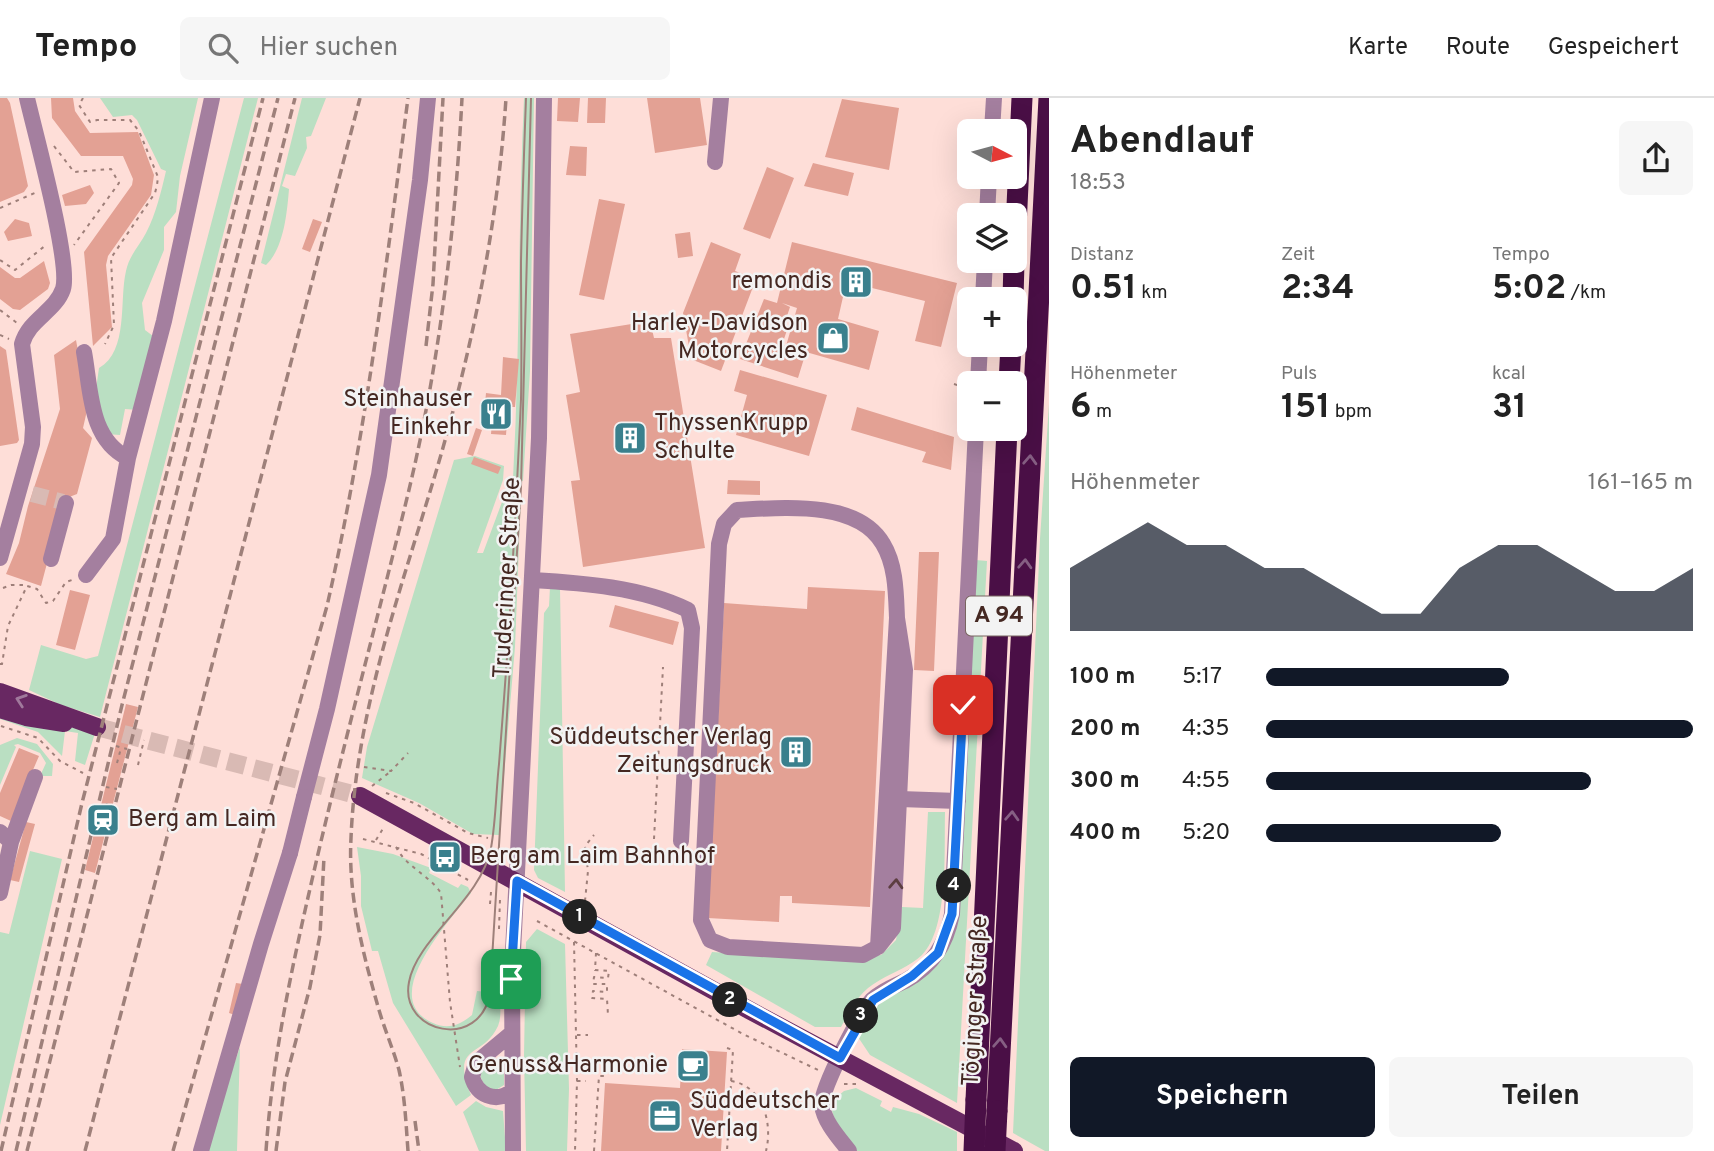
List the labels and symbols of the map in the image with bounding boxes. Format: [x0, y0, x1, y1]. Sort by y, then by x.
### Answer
north arrow [957, 119, 1027, 189]
building icon: remondis [837, 263, 875, 301]
place label: remondis [731, 267, 832, 297]
place label: Harley-Davidson Motorcycles [631, 309, 808, 367]
shop icon: Harley-Davidson Motorcycles [814, 319, 852, 357]
place label: Steinhauser Einkehr [343, 385, 472, 443]
restaurant icon: Steinhauser Einkehr [477, 395, 515, 433]
place label: ThyssenKrupp Schulte [654, 409, 808, 467]
building icon: ThyssenKrupp Schulte [611, 419, 649, 457]
one-way arrow [1023, 455, 1038, 466]
street label: Truderinger Straße [488, 477, 528, 679]
one-way arrow [1017, 558, 1032, 569]
road number: A 94 [966, 596, 1032, 636]
pin [933, 675, 993, 735]
one-way arrow [16, 693, 28, 708]
place label: Süddeutscher Verlag Zeitungsdruck [549, 723, 772, 781]
building icon: Süddeutscher Verlag Zeitungsdruck [777, 733, 815, 771]
station icon: Berg am Laim [84, 801, 122, 839]
place label: Berg am Laim [128, 805, 276, 835]
one-way arrow [1004, 810, 1019, 821]
bus stop icon: Berg am Laim Bahnhof [426, 838, 464, 876]
place label: Berg am Laim Bahnhof [470, 842, 715, 872]
pin: 4 [936, 868, 972, 904]
one-way arrow [888, 878, 903, 889]
pin: 1 [562, 900, 598, 934]
street label: Töginger Straße [957, 915, 995, 1087]
pin [481, 949, 541, 1009]
pin: 2 [712, 982, 748, 1018]
pin: 3 [844, 998, 878, 1034]
one-way arrow [993, 1037, 1008, 1048]
cafe icon: Genuss&Harmonie [674, 1047, 712, 1085]
place label: Genuss&Harmonie [468, 1051, 668, 1081]
place label: Süddeutscher Verlag [690, 1087, 840, 1145]
office icon: Süddeutscher Verlag [646, 1097, 684, 1135]

